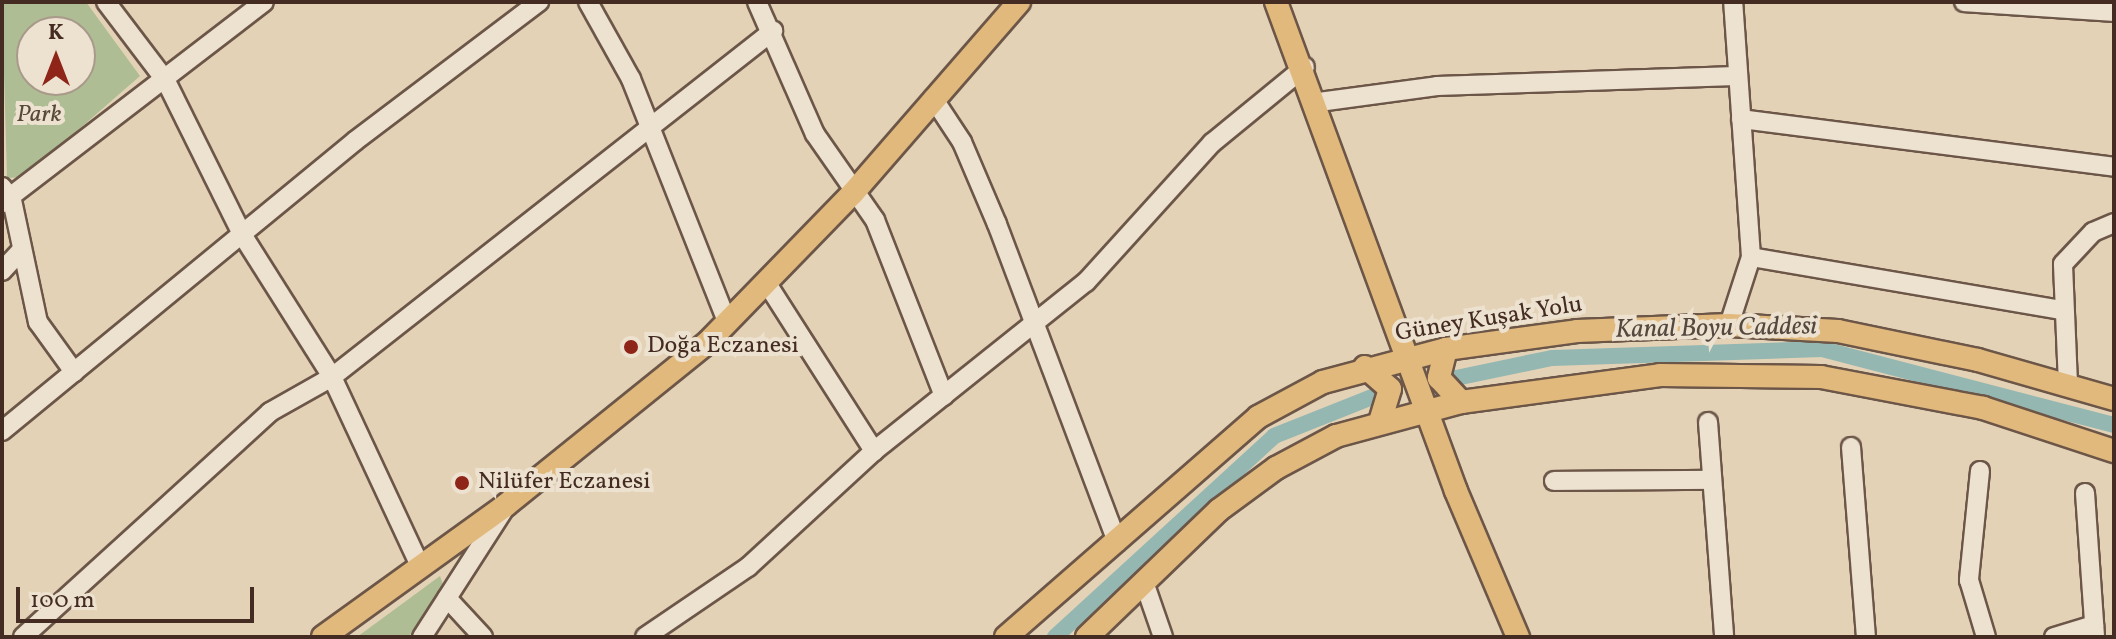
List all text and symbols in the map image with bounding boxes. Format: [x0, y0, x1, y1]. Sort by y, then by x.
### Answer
north arrow [16, 16, 96, 96]
text: K [48, 18, 64, 49]
park label: Park [16, 102, 62, 130]
street label: Güney Kuşak Yolu [1393, 291, 1585, 349]
water label: Kanal Boyu Caddesi [1615, 312, 1817, 346]
place label: Doğa Eczanesi [647, 333, 799, 361]
marker: Doğa Eczanesi [622, 338, 640, 356]
place label: Nilüfer Eczanesi [478, 469, 651, 497]
marker: Nilüfer Eczanesi [453, 474, 471, 492]
scale bar [20, 571, 258, 621]
text: 100 m [30, 584, 95, 618]

